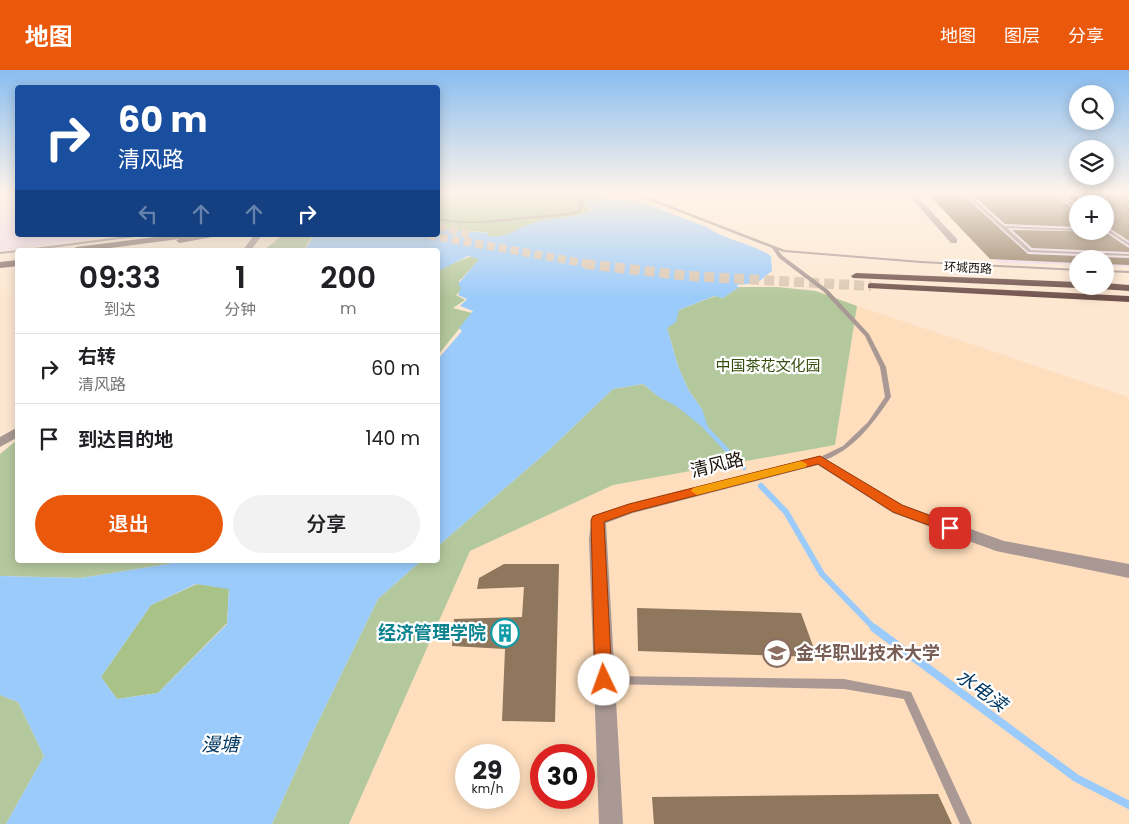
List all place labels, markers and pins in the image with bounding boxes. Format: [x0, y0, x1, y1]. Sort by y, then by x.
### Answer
pin [929, 507, 971, 549]
building icon: 经济管理学院 [490, 618, 520, 648]
place label: 经济管理学院 [378, 620, 486, 645]
school or university icon: 金华职业技术大学 [762, 638, 792, 668]
place label: 金华职业技术大学 [796, 640, 940, 665]

